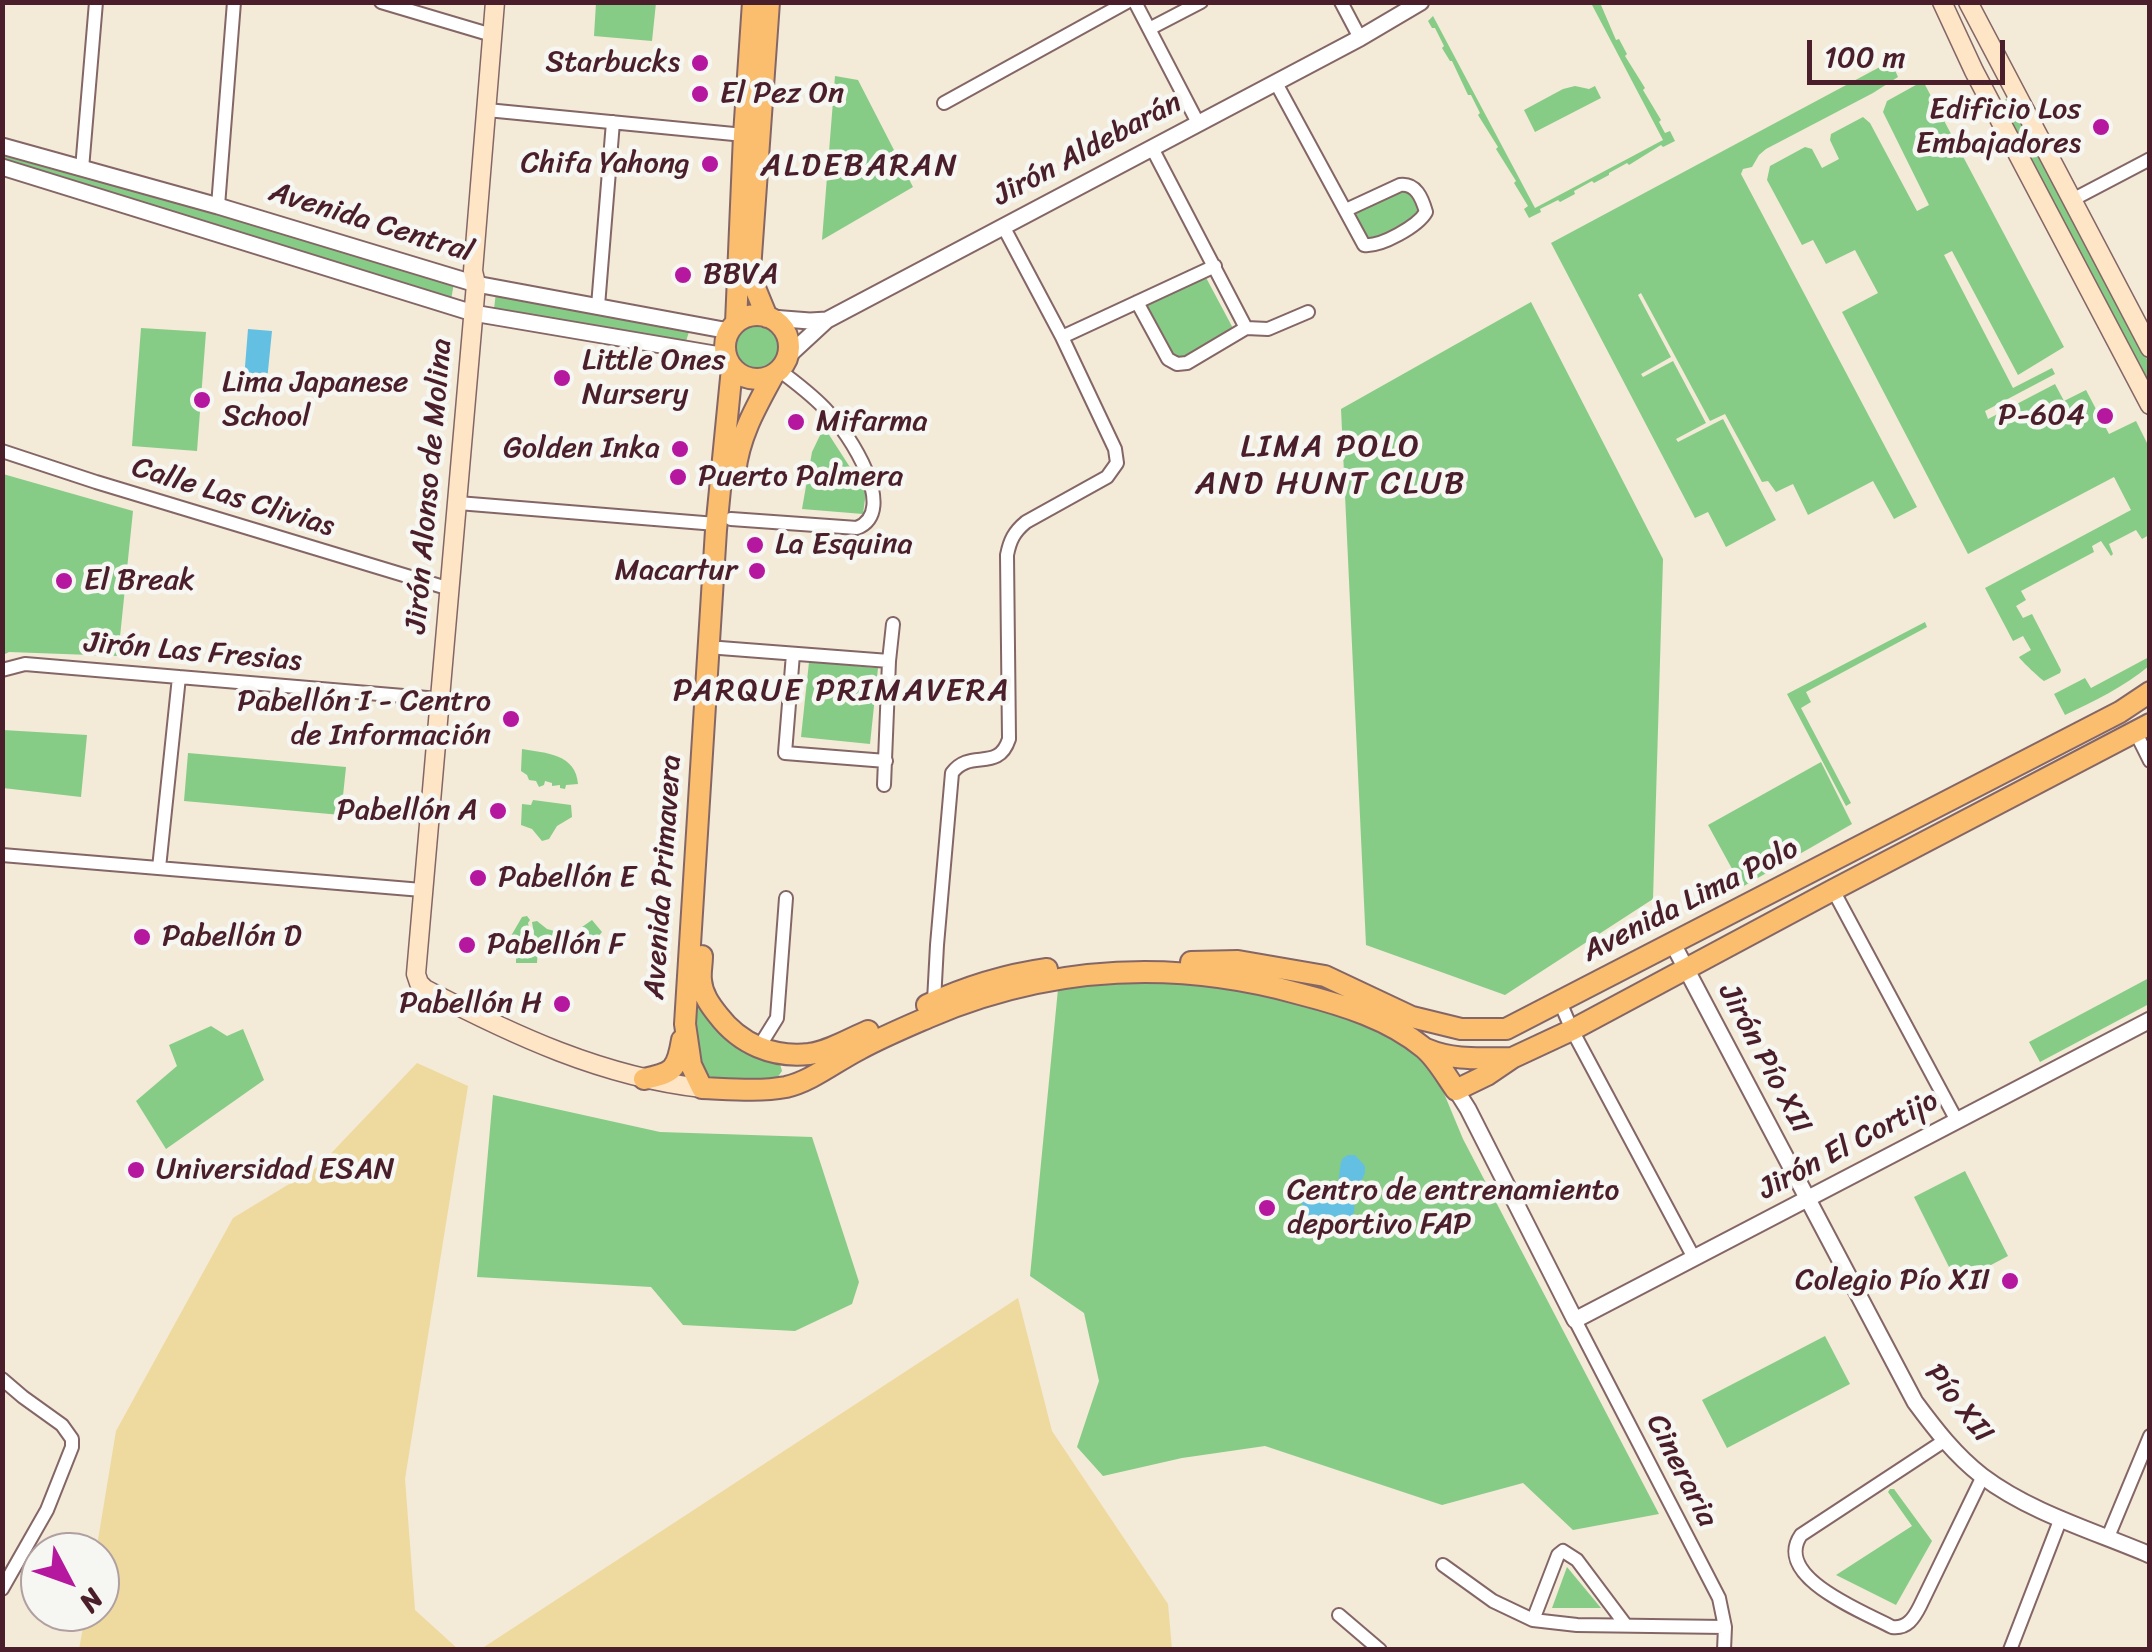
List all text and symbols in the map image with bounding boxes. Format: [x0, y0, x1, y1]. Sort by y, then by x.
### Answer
scale bar [1812, 20, 2010, 82]
text: 100 m [1824, 30, 1906, 84]
place label: Starbucks [545, 45, 680, 81]
marker: Starbucks [689, 52, 711, 74]
place label: El Pez On [720, 76, 844, 112]
marker: El Pez On [689, 83, 711, 105]
street label: Jirón Aldebarán [988, 85, 1188, 215]
place label: Edificio Los Embajadores [1916, 92, 2081, 162]
marker: Edificio Los Embajadores [2090, 116, 2112, 138]
place label: Chifa Yahong [521, 146, 690, 182]
district label: ALDEBARAN [760, 148, 960, 186]
marker: Chifa Yahong [699, 153, 721, 175]
street label: Avenida Central [265, 175, 477, 271]
place label: BBVA [703, 257, 779, 293]
marker: BBVA [672, 264, 694, 286]
street label: Jirón Alonso de Molina [399, 337, 461, 635]
place label: Little Ones Nursery [582, 343, 726, 414]
place label: Lima Japanese School [222, 365, 408, 436]
marker: Little Ones Nursery [551, 367, 573, 389]
marker: Lima Japanese School [191, 389, 213, 411]
place label: P-604 [1998, 398, 2085, 434]
place label: Mifarma [816, 404, 928, 440]
marker: P-604 [2094, 405, 2116, 427]
marker: Mifarma [785, 411, 807, 433]
district label: LIMA POLO AND HUNT CLUB [1196, 429, 1466, 504]
place label: Golden Inka [503, 431, 660, 467]
marker: Golden Inka [669, 438, 691, 460]
street label: Calle Las Clivias [127, 450, 339, 546]
place label: Puerto Palmera [698, 459, 903, 495]
marker: Puerto Palmera [667, 466, 689, 488]
place label: La Esquina [775, 527, 912, 563]
marker: La Esquina [744, 534, 766, 556]
place label: Macartur [615, 553, 737, 589]
marker: Macartur [746, 560, 768, 582]
place label: El Break [84, 563, 195, 599]
marker: El Break [53, 570, 75, 592]
street label: Jirón Las Fresias [83, 626, 303, 680]
district label: PARQUE PRIMAVERA [672, 673, 1012, 711]
place label: Pabellón I - Centro de Información [237, 684, 491, 754]
marker: Pabellón I - Centro de Información [500, 708, 522, 730]
street label: Avenida Primavera [638, 754, 690, 1000]
place label: Pabellón A [337, 793, 478, 829]
marker: Pabellón A [487, 800, 509, 822]
street label: Avenida Lima Polo [1577, 831, 1805, 971]
place label: Pabellón E [498, 860, 636, 896]
marker: Pabellón E [467, 867, 489, 889]
place label: Pabellón D [162, 919, 301, 955]
marker: Pabellón D [131, 926, 153, 948]
place label: Pabellón F [487, 927, 625, 963]
marker: Pabellón F [456, 934, 478, 956]
street label: Jirón Pío XII [1710, 978, 1818, 1140]
place label: Pabellón H [399, 986, 542, 1022]
marker: Pabellón H [551, 993, 573, 1015]
street label: Jirón El Cortijo [1753, 1084, 1945, 1208]
place label: Universidad ESAN [156, 1152, 395, 1188]
marker: Universidad ESAN [125, 1159, 147, 1181]
place label: Centro de entrenamiento deportivo FAP [1287, 1173, 1619, 1244]
marker: Centro de entrenamiento deportivo FAP [1256, 1197, 1278, 1219]
place label: Colegio Pío XII [1795, 1263, 1990, 1299]
marker: Colegio Pío XII [1999, 1270, 2021, 1292]
street label: Pío XII [1916, 1357, 2000, 1451]
street label: Cineraria [1637, 1409, 1725, 1533]
north arrow [20, 1532, 120, 1632]
text: N [67, 1577, 116, 1624]

